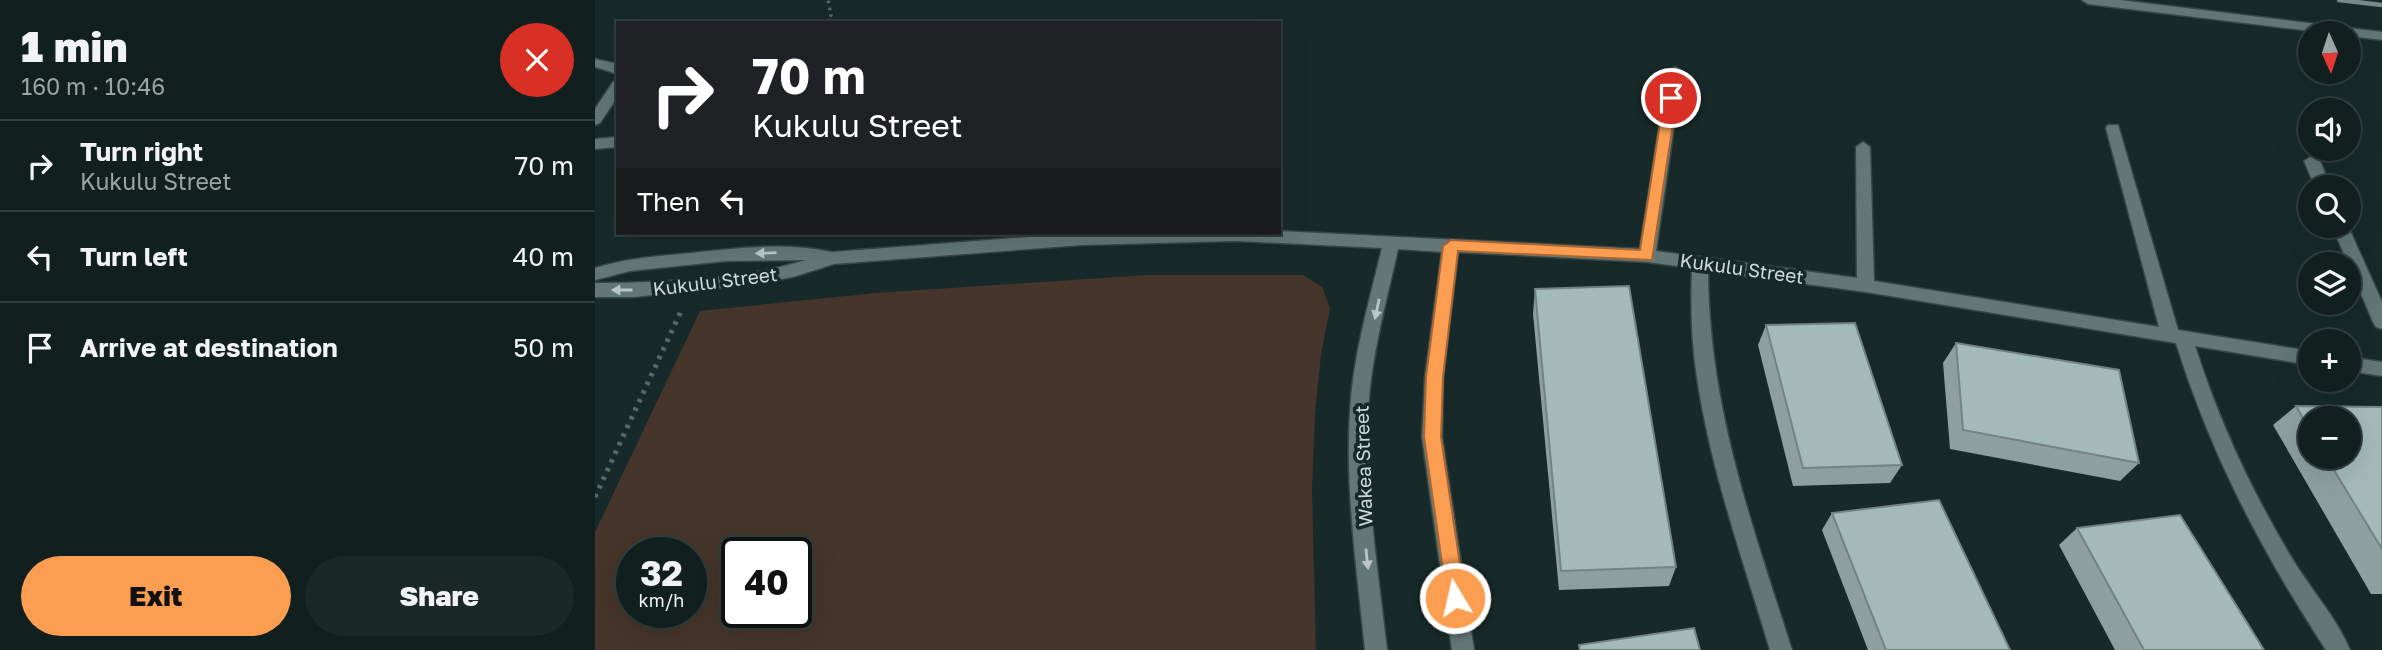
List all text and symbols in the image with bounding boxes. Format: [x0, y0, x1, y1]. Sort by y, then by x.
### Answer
text: 1 min [21, 21, 128, 71]
north arrow [2298, 21, 2361, 84]
map controls [2298, 21, 2361, 469]
button: close [500, 23, 574, 97]
text: 70 m [752, 46, 866, 105]
icon: right [637, 49, 728, 140]
pin [1641, 68, 1701, 128]
text: 160 m · 10:46 [21, 72, 165, 100]
icon: arrive [1652, 79, 1690, 117]
button: sound [2298, 98, 2361, 161]
text: Kukulu Street [752, 106, 963, 144]
text: Turn right [80, 136, 203, 167]
icon: right [21, 147, 59, 185]
text: 70 m [515, 150, 574, 181]
text: Kukulu Street [80, 167, 231, 195]
button: search [2298, 175, 2361, 238]
icon: left [714, 182, 752, 220]
text: Then [637, 186, 700, 217]
icon: left [21, 238, 59, 276]
text: Turn left [80, 241, 188, 272]
text: 40 m [513, 241, 574, 272]
one-way arrow [755, 247, 777, 258]
street label: Kukulu Street [1678, 248, 1806, 288]
button: layers [2298, 252, 2361, 315]
street label: Kukulu Street [652, 262, 778, 300]
one-way arrow [610, 284, 632, 296]
one-way arrow [1371, 298, 1382, 320]
icon: arrive [21, 329, 59, 367]
button: + [2298, 329, 2361, 392]
text: Arrive at destination [80, 332, 338, 363]
text: 50 m [513, 332, 574, 363]
street label: Wakea Street [1349, 405, 1377, 527]
button: − [2298, 406, 2361, 469]
speed limit sign: 40 [721, 537, 812, 628]
one-way arrow [1362, 549, 1373, 571]
text: 32 [640, 552, 683, 594]
button: Exit [21, 556, 291, 636]
button: Share [305, 556, 574, 636]
position arrow [1418, 561, 1492, 635]
text: km/h [639, 589, 684, 611]

